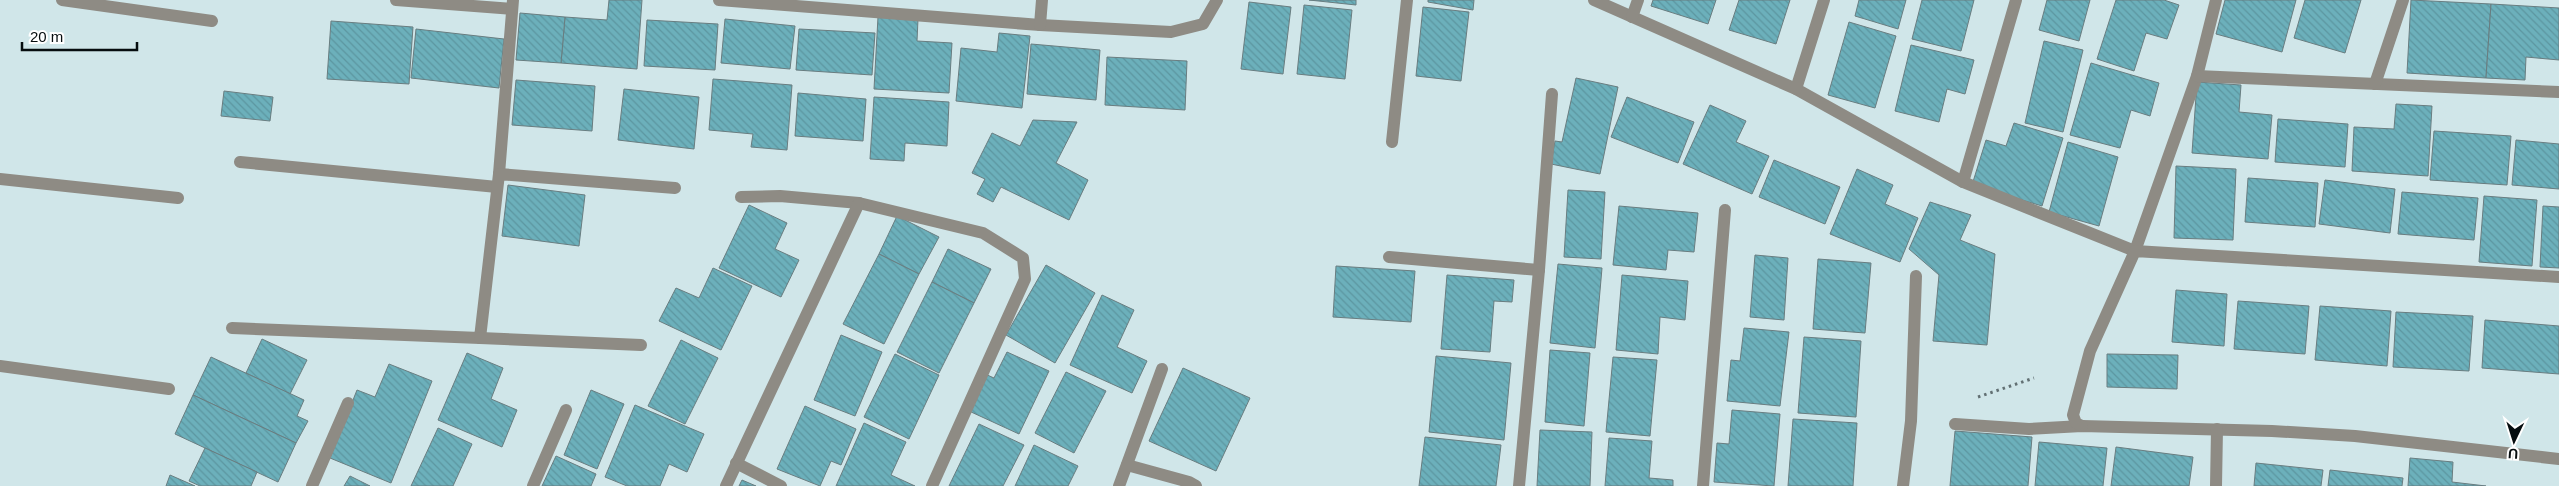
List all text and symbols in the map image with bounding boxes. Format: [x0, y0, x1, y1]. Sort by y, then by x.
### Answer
scale bar [22, 20, 138, 52]
text: 20 m [30, 28, 63, 45]
north arrow [2489, 416, 2539, 466]
text: U [2507, 446, 2519, 462]

